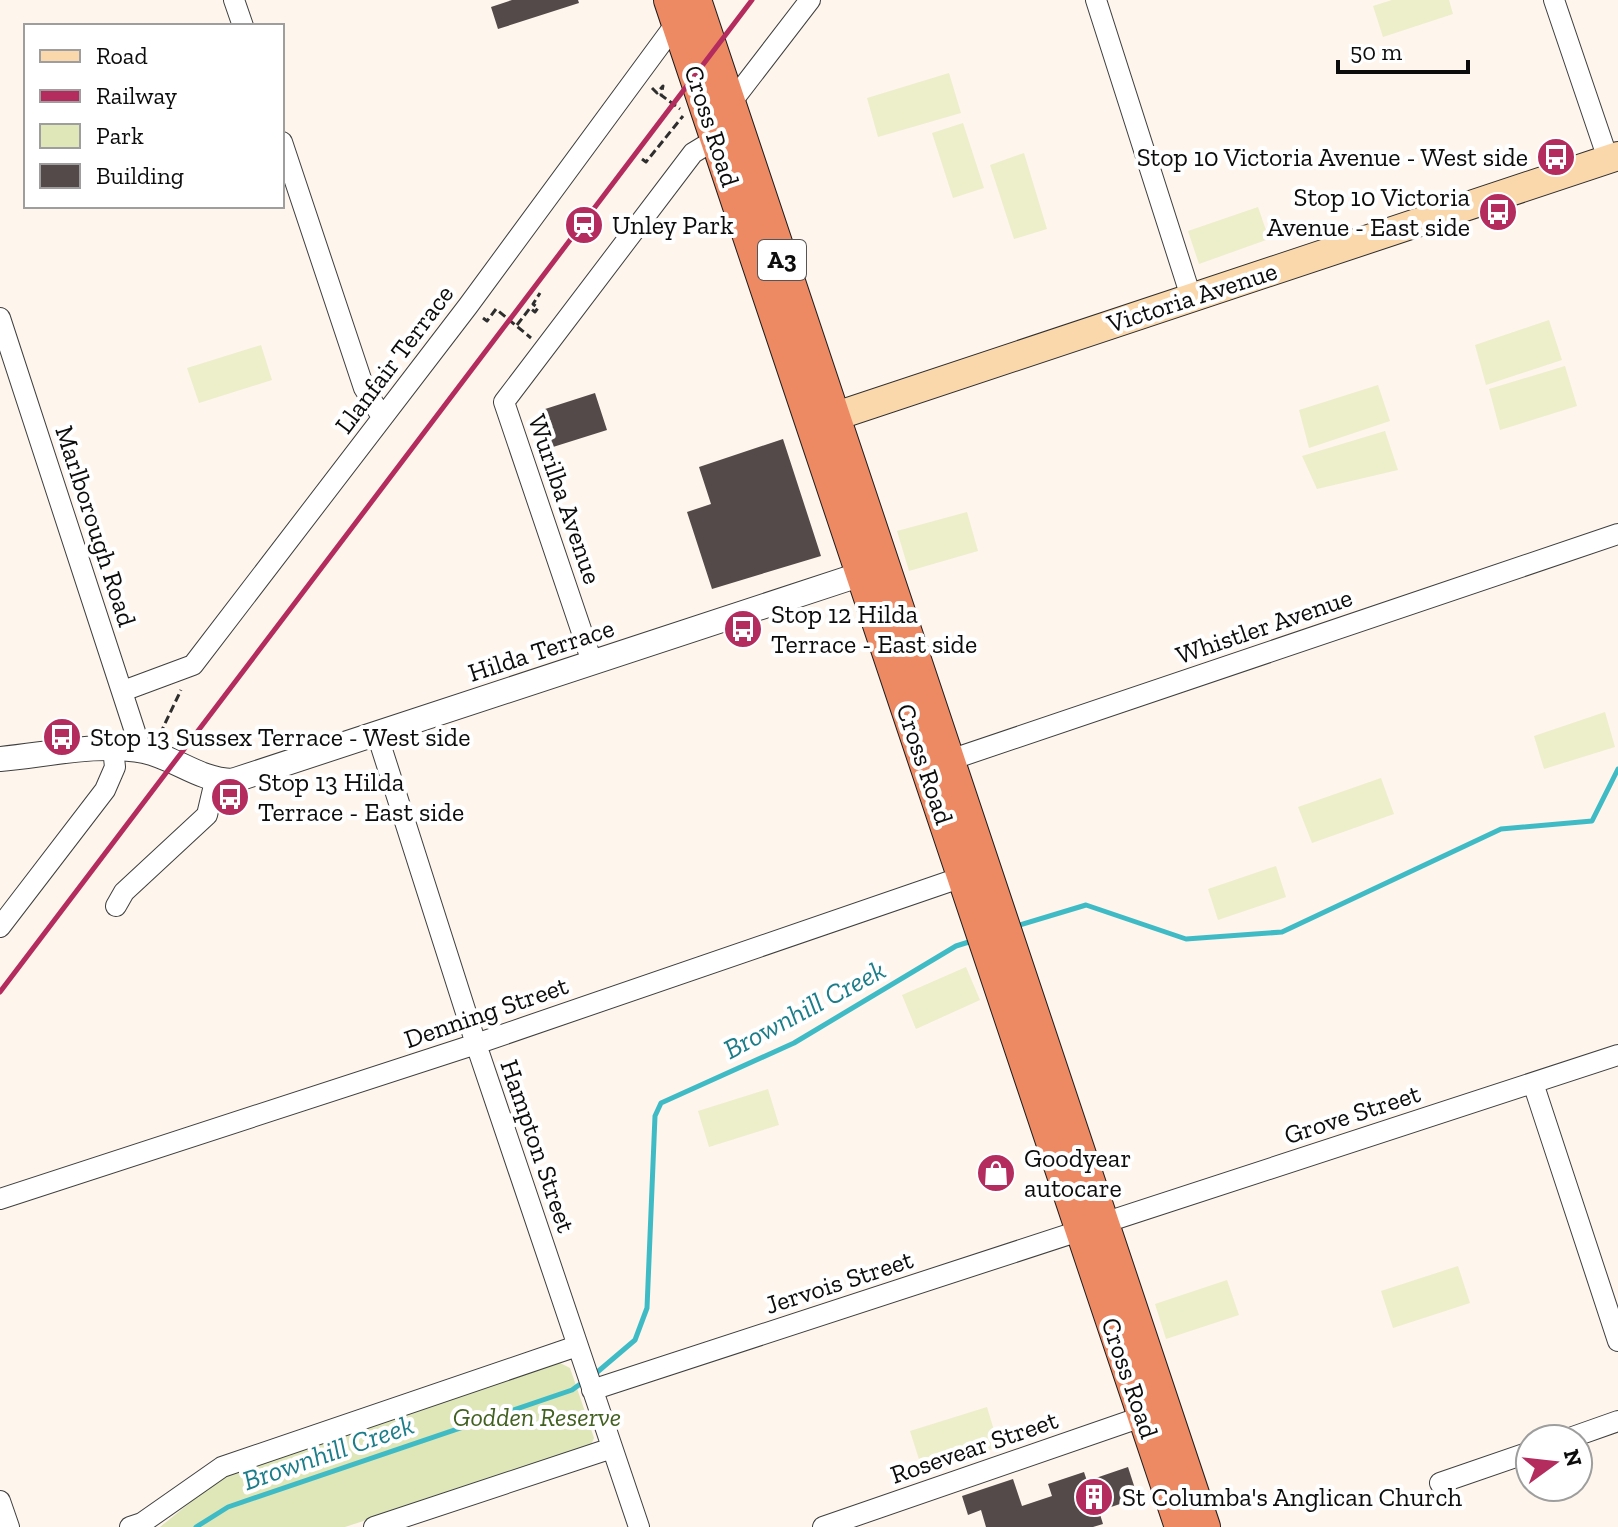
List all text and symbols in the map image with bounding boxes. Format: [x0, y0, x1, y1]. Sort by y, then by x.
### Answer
legend [24, 24, 284, 208]
scale bar [1338, 24, 1468, 74]
text: 50 m [1350, 37, 1403, 66]
text: Road [96, 41, 148, 70]
street label: Cross Road [677, 61, 747, 191]
text: Railway [96, 81, 178, 110]
text: Park [96, 121, 144, 150]
bus stop icon: Stop 10 Victoria Avenue - West side [1535, 136, 1577, 178]
place label: Stop 10 Victoria Avenue - West side [1137, 141, 1528, 173]
text: Building [96, 161, 184, 190]
place label: Stop 10 Victoria Avenue - East side [1267, 181, 1470, 243]
bus stop icon: Stop 10 Victoria Avenue - East side [1477, 191, 1519, 233]
station icon: Unley Park [563, 204, 605, 246]
place label: Unley Park [612, 209, 734, 241]
road number: A3 [758, 240, 806, 280]
street label: Victoria Avenue [1102, 254, 1281, 340]
street label: Llanfair Terrace [328, 278, 460, 440]
street label: Wurilba Avenue [521, 410, 609, 588]
street label: Marlborough Road [48, 422, 144, 630]
street label: Whistler Avenue [1172, 581, 1356, 671]
place label: Stop 12 Hilda Terrace - East side [771, 598, 977, 660]
bus stop icon: Stop 12 Hilda Terrace - East side [722, 608, 764, 650]
street label: Hilda Terrace [464, 611, 618, 689]
street label: Cross Road [889, 699, 961, 829]
bus stop icon: Stop 13 Sussex Terrace - West side [41, 716, 83, 758]
place label: Stop 13 Sussex Terrace - West side [90, 721, 470, 753]
place label: Stop 13 Hilda Terrace - East side [258, 766, 464, 828]
bus stop icon: Stop 13 Hilda Terrace - East side [209, 776, 251, 818]
water label: Brownhill Creek [718, 953, 891, 1066]
street label: Denning Street [400, 969, 572, 1055]
street label: Hampton Street [493, 1055, 583, 1237]
street label: Grove Street [1280, 1077, 1424, 1151]
place label: Goodyear autocare [1024, 1142, 1131, 1204]
shop icon: Goodyear autocare [975, 1152, 1017, 1194]
street label: Jervois Street [761, 1243, 917, 1321]
street label: Cross Road [1094, 1313, 1166, 1443]
park label: Godden Reserve [453, 1401, 621, 1433]
street label: Rosevear Street [886, 1403, 1062, 1491]
water label: Brownhill Creek [238, 1408, 418, 1497]
north arrow [1514, 1423, 1594, 1503]
text: N [1558, 1446, 1588, 1470]
building icon: St Columba's Anglican Church [1073, 1476, 1115, 1518]
place label: St Columba's Anglican Church [1122, 1481, 1462, 1513]

